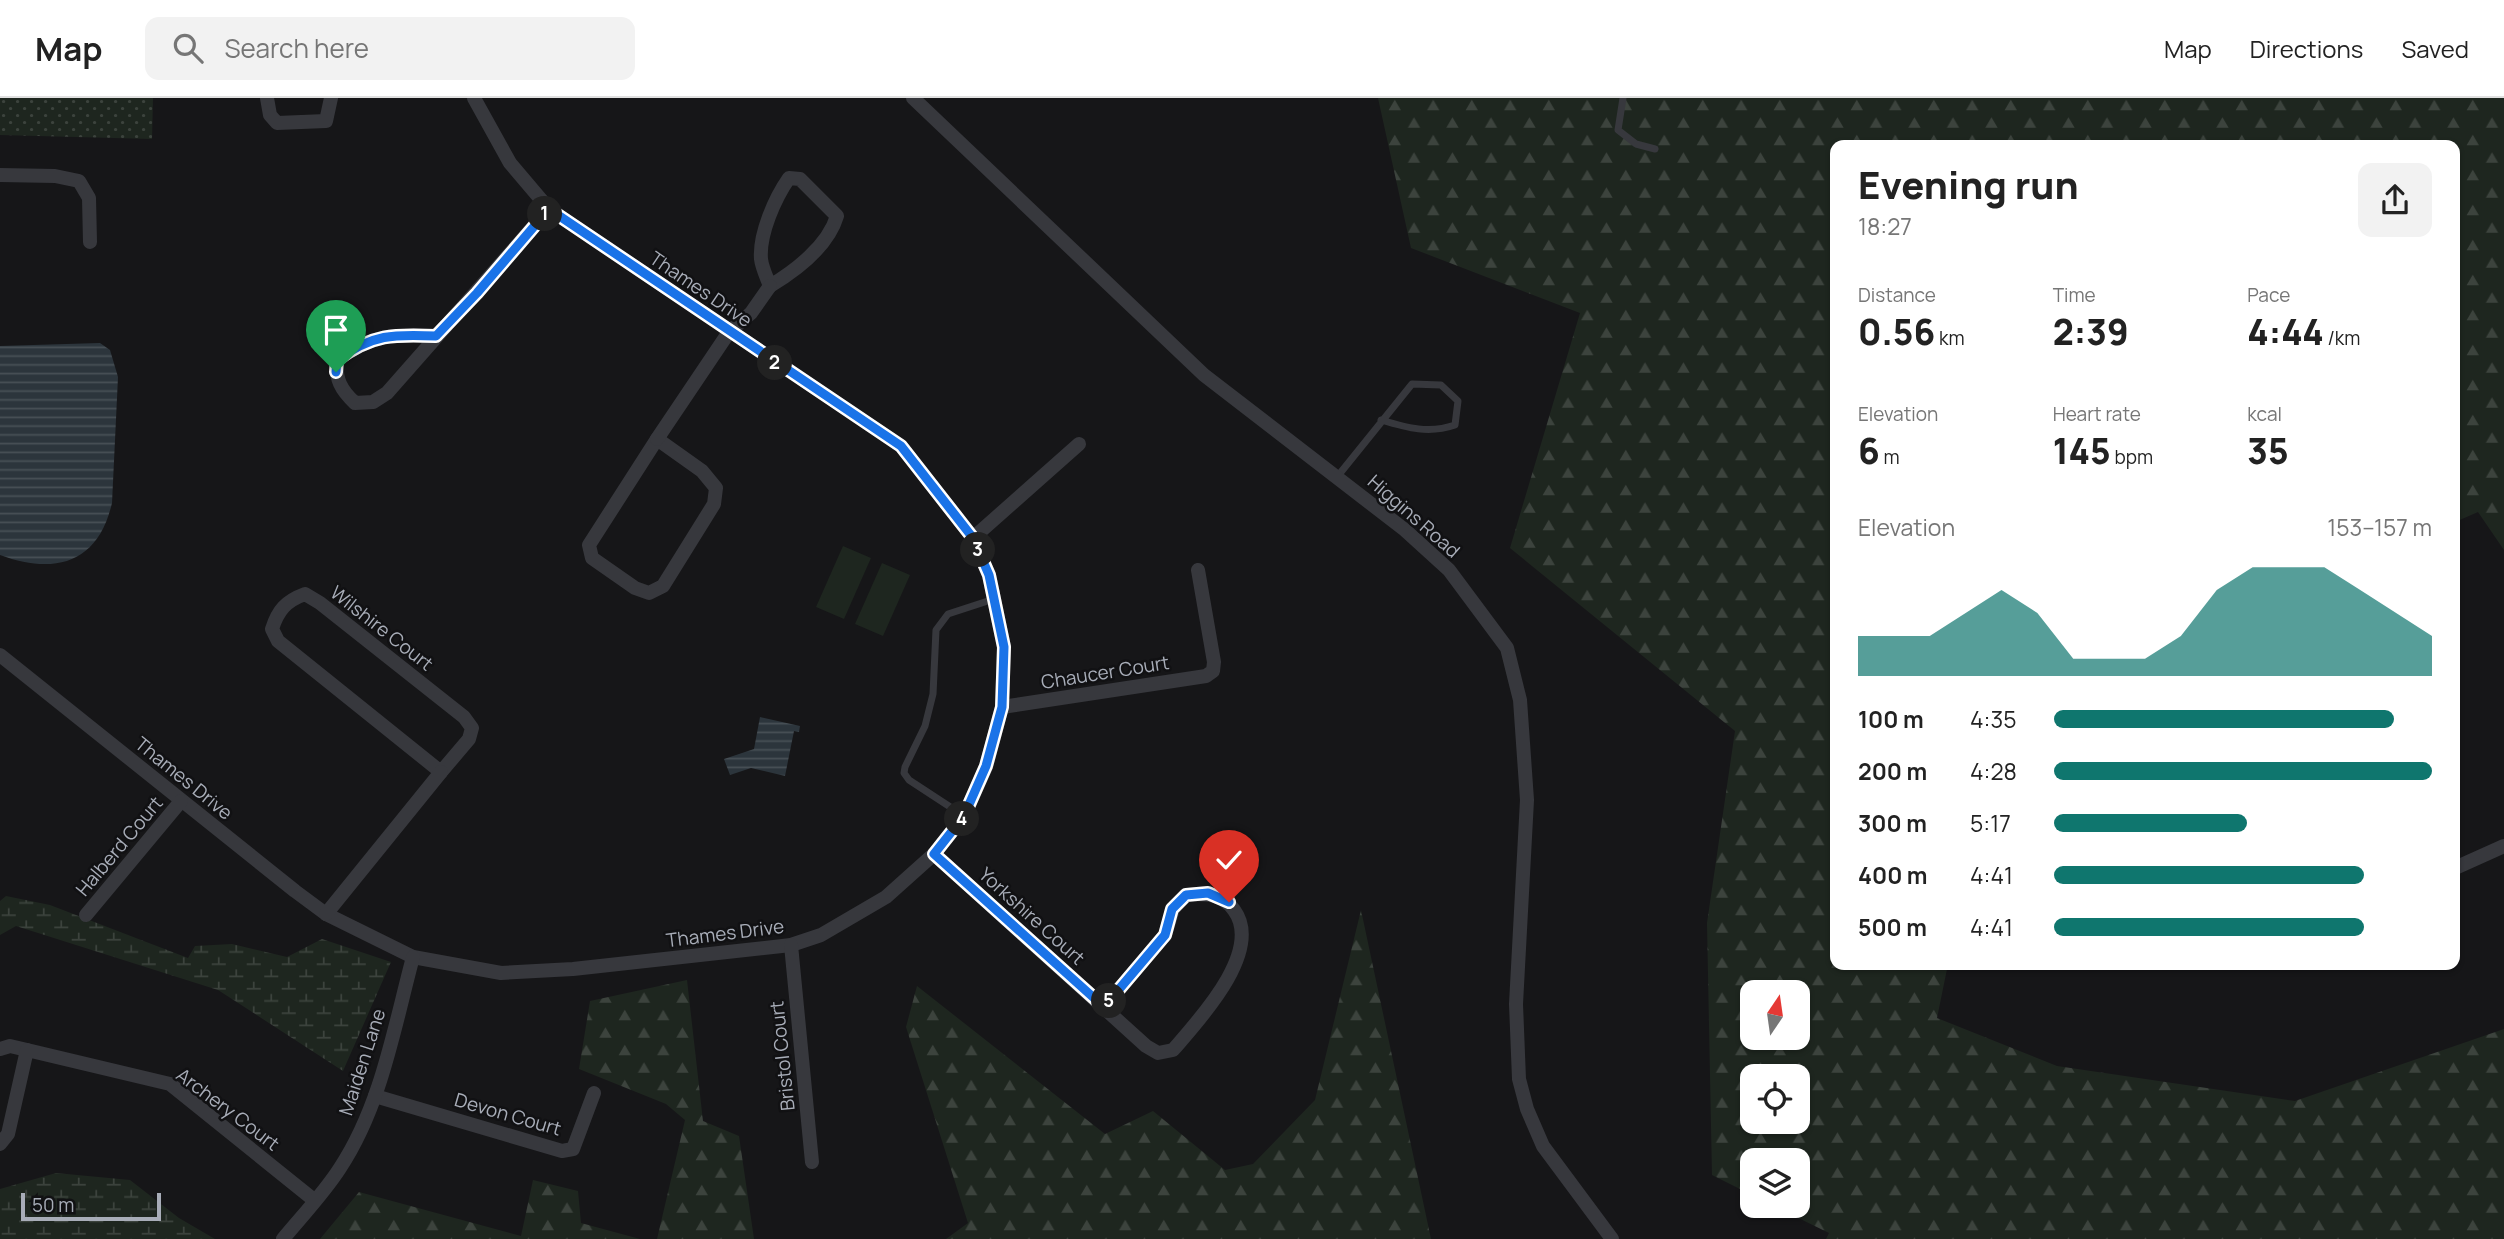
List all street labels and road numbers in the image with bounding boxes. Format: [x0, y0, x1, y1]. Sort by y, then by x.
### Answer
street label: Thames Drive [645, 245, 757, 333]
street label: Higgins Road [1362, 469, 1466, 563]
street label: Wilshire Court [325, 580, 439, 676]
street label: Chaucer Court [1039, 649, 1171, 695]
street label: Thames Drive [130, 731, 238, 825]
street label: Halberd Court [70, 791, 168, 901]
street label: Yorkshire Court [973, 861, 1091, 971]
street label: Thames Drive [665, 913, 785, 953]
street label: Bristol Court [763, 1000, 801, 1112]
street label: Maiden Lane [333, 1005, 391, 1119]
street label: Archery Court [171, 1062, 285, 1156]
street label: Devon Court [452, 1086, 564, 1142]

